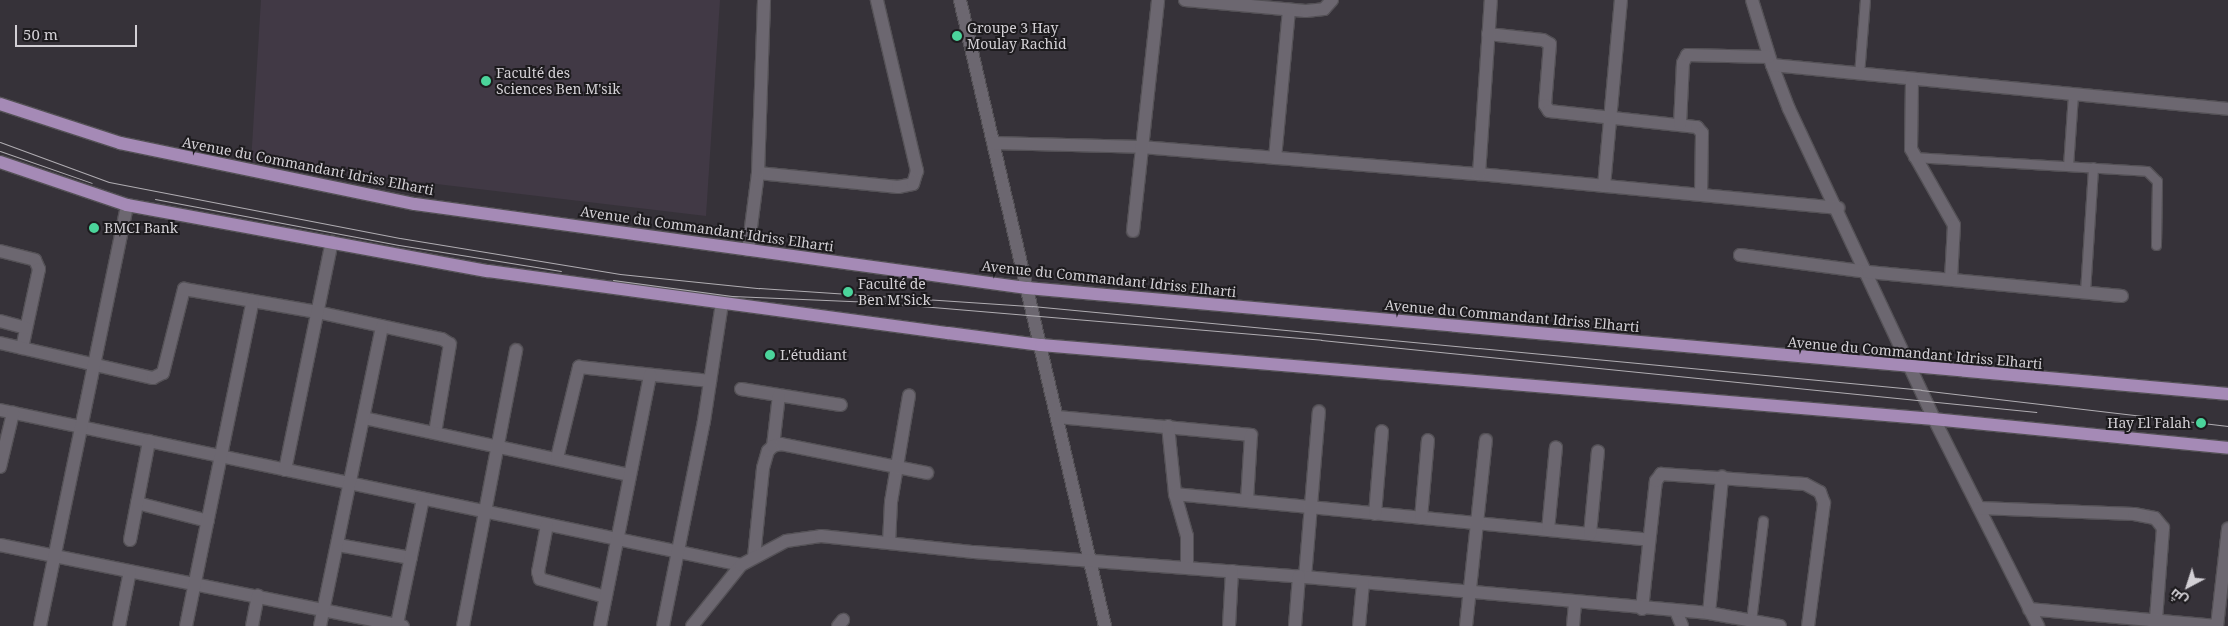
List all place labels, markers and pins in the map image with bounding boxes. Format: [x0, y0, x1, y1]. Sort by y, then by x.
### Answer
place label: Groupe 3 Hay Moulay Rachid [967, 20, 1067, 52]
marker: Groupe 3 Hay Moulay Rachid [951, 30, 963, 42]
place label: Faculté des Sciences Ben M'sik [496, 65, 620, 98]
marker: Faculté des Sciences Ben M'sik [480, 75, 492, 87]
place label: BMCI Bank [104, 220, 178, 236]
marker: BMCI Bank [88, 222, 100, 234]
place label: Faculté de Ben M'Sick [858, 276, 931, 308]
marker: Faculté de Ben M'Sick [842, 286, 854, 298]
place label: L'étudiant [780, 347, 847, 363]
marker: L'étudiant [764, 349, 776, 361]
place label: Hay El Falah [2107, 415, 2191, 431]
marker: Hay El Falah [2195, 417, 2207, 429]

